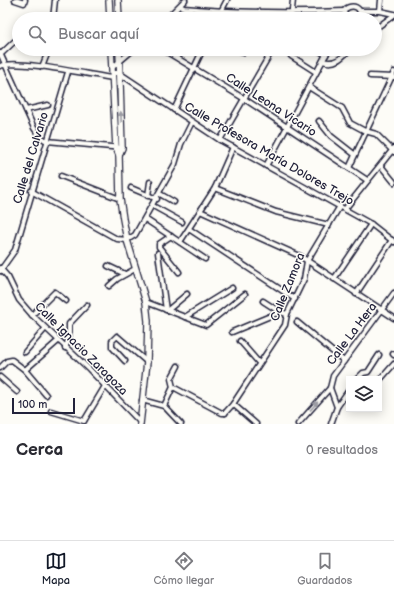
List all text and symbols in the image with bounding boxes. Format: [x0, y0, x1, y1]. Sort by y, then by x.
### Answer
search box [12, 12, 382, 56]
icon: search [26, 23, 48, 45]
text: Buscar aquí [58, 25, 139, 44]
street label: Calle Leona Vicario [223, 70, 319, 140]
street label: Calle Profesora María Dolores Trejo [182, 99, 357, 209]
street label: Calle del Calvario [10, 110, 52, 206]
one-way arrow [118, 110, 124, 123]
street label: Calle Zamora [267, 250, 309, 324]
street label: Calle Ignacio Zaragoza [31, 299, 131, 399]
street label: Calle La Hera [324, 300, 380, 368]
map controls [346, 376, 382, 412]
button: layers [346, 376, 382, 412]
scale bar [12, 396, 75, 415]
text: 100 m [18, 398, 47, 411]
one-way arrow [309, 401, 319, 411]
text: Cerca [16, 440, 63, 460]
text: 0 resultados [306, 442, 378, 458]
tab: Mapa [42, 550, 70, 587]
tab: Cómo llegar [154, 550, 214, 587]
tab: Guardados [297, 550, 352, 587]

